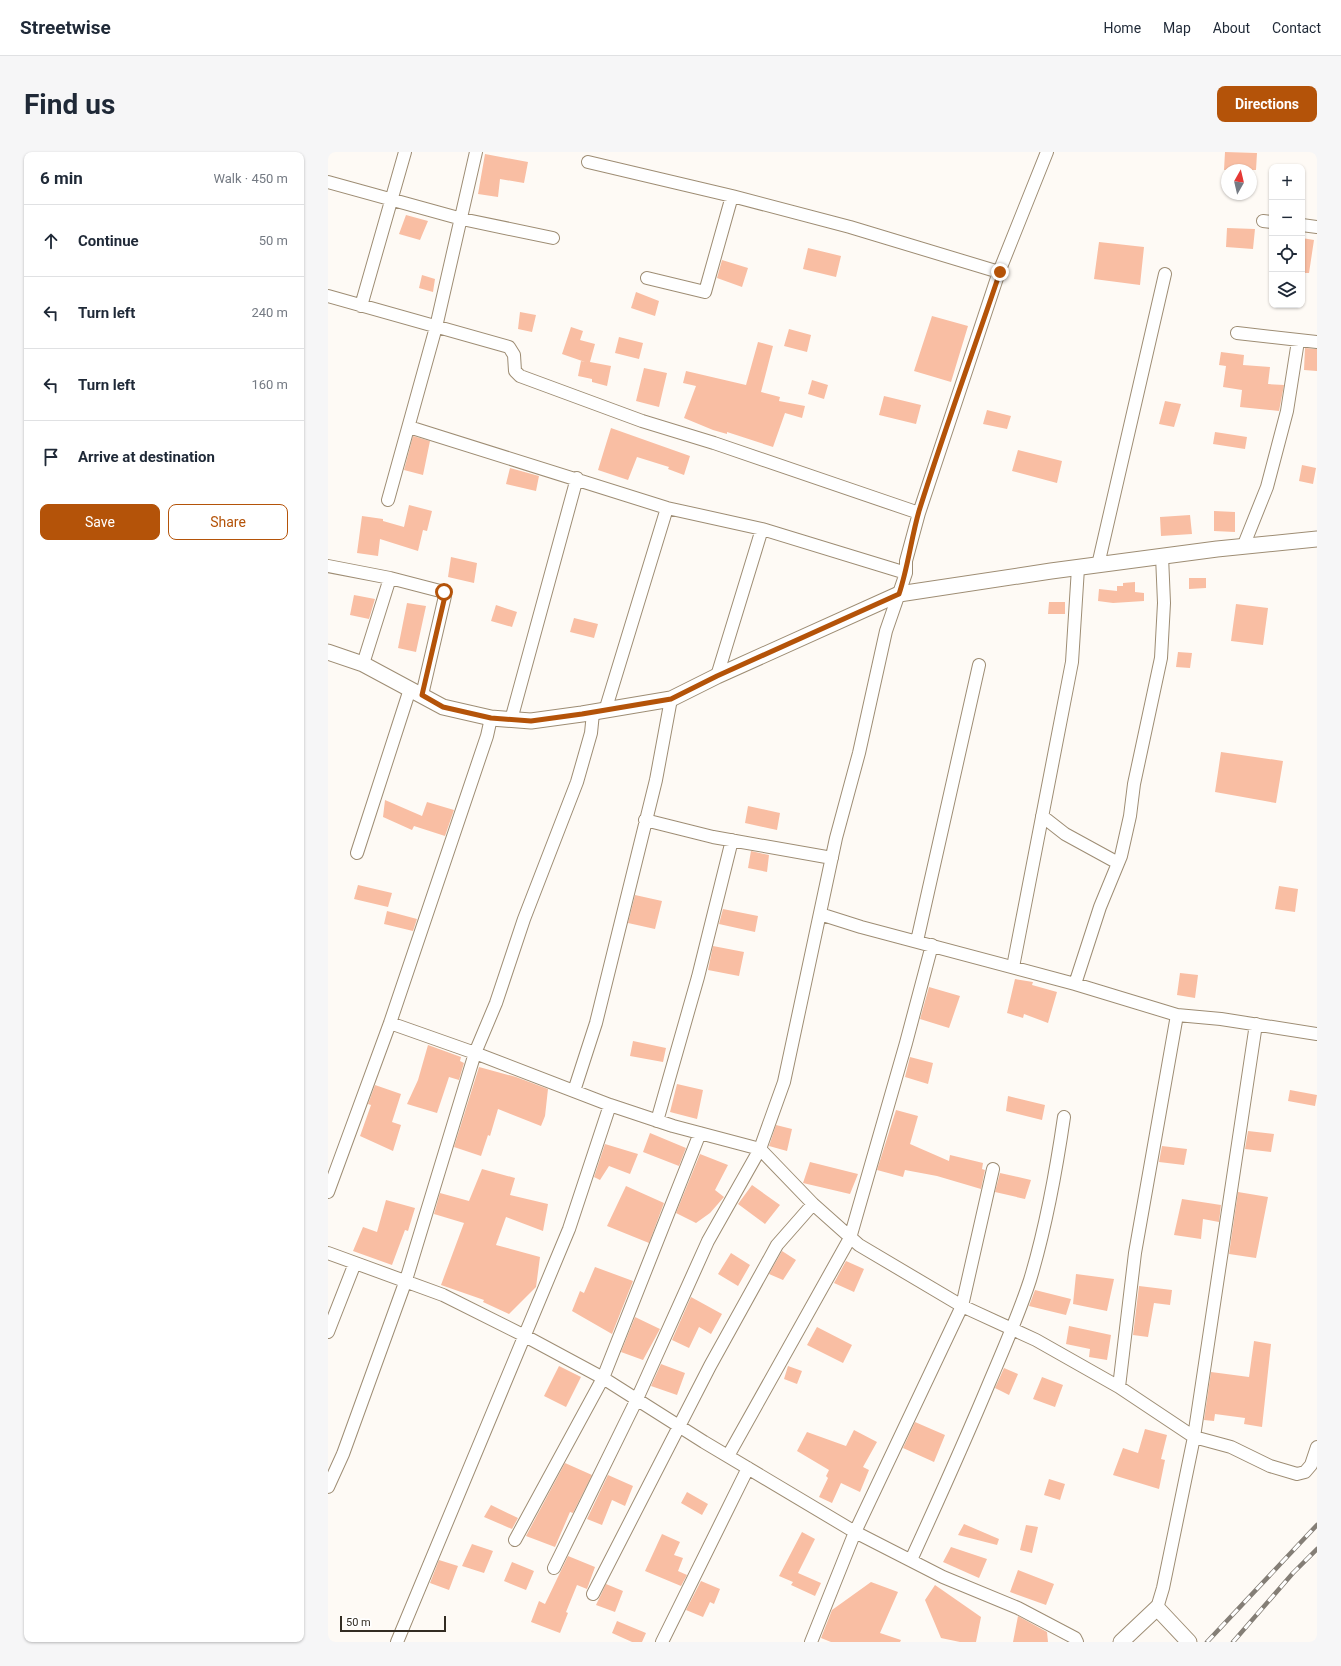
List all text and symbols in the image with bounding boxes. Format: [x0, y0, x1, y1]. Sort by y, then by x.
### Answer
text: Streetwise [20, 16, 111, 39]
text: Home [1103, 20, 1141, 36]
text: Map [1163, 20, 1191, 36]
text: About [1213, 20, 1250, 36]
text: Contact [1272, 20, 1321, 36]
button: Directions [1217, 86, 1317, 122]
text: Find us [24, 88, 115, 121]
north arrow [1221, 164, 1257, 200]
map controls [1269, 164, 1305, 308]
button: + [1269, 164, 1305, 200]
text: 6 min [40, 168, 83, 188]
text: Walk · 450 m [213, 171, 288, 186]
button: − [1269, 200, 1305, 236]
icon: ahead [40, 230, 62, 252]
text: Continue [78, 232, 139, 250]
text: 50 m [259, 233, 288, 248]
button: locate [1269, 236, 1305, 272]
route end [991, 263, 1009, 281]
button: layers [1269, 272, 1305, 308]
icon: left [40, 302, 62, 324]
text: Turn left [78, 304, 135, 322]
text: 240 m [251, 305, 288, 320]
icon: left [40, 374, 62, 396]
text: Turn left [78, 376, 135, 394]
text: 160 m [251, 377, 288, 392]
icon: arrive [40, 446, 62, 468]
text: Arrive at destination [78, 448, 215, 466]
button: Save [40, 504, 160, 540]
button: Share [168, 504, 288, 540]
route start [435, 583, 453, 601]
scale bar [340, 1614, 446, 1633]
text: 50 m [346, 1616, 371, 1629]

